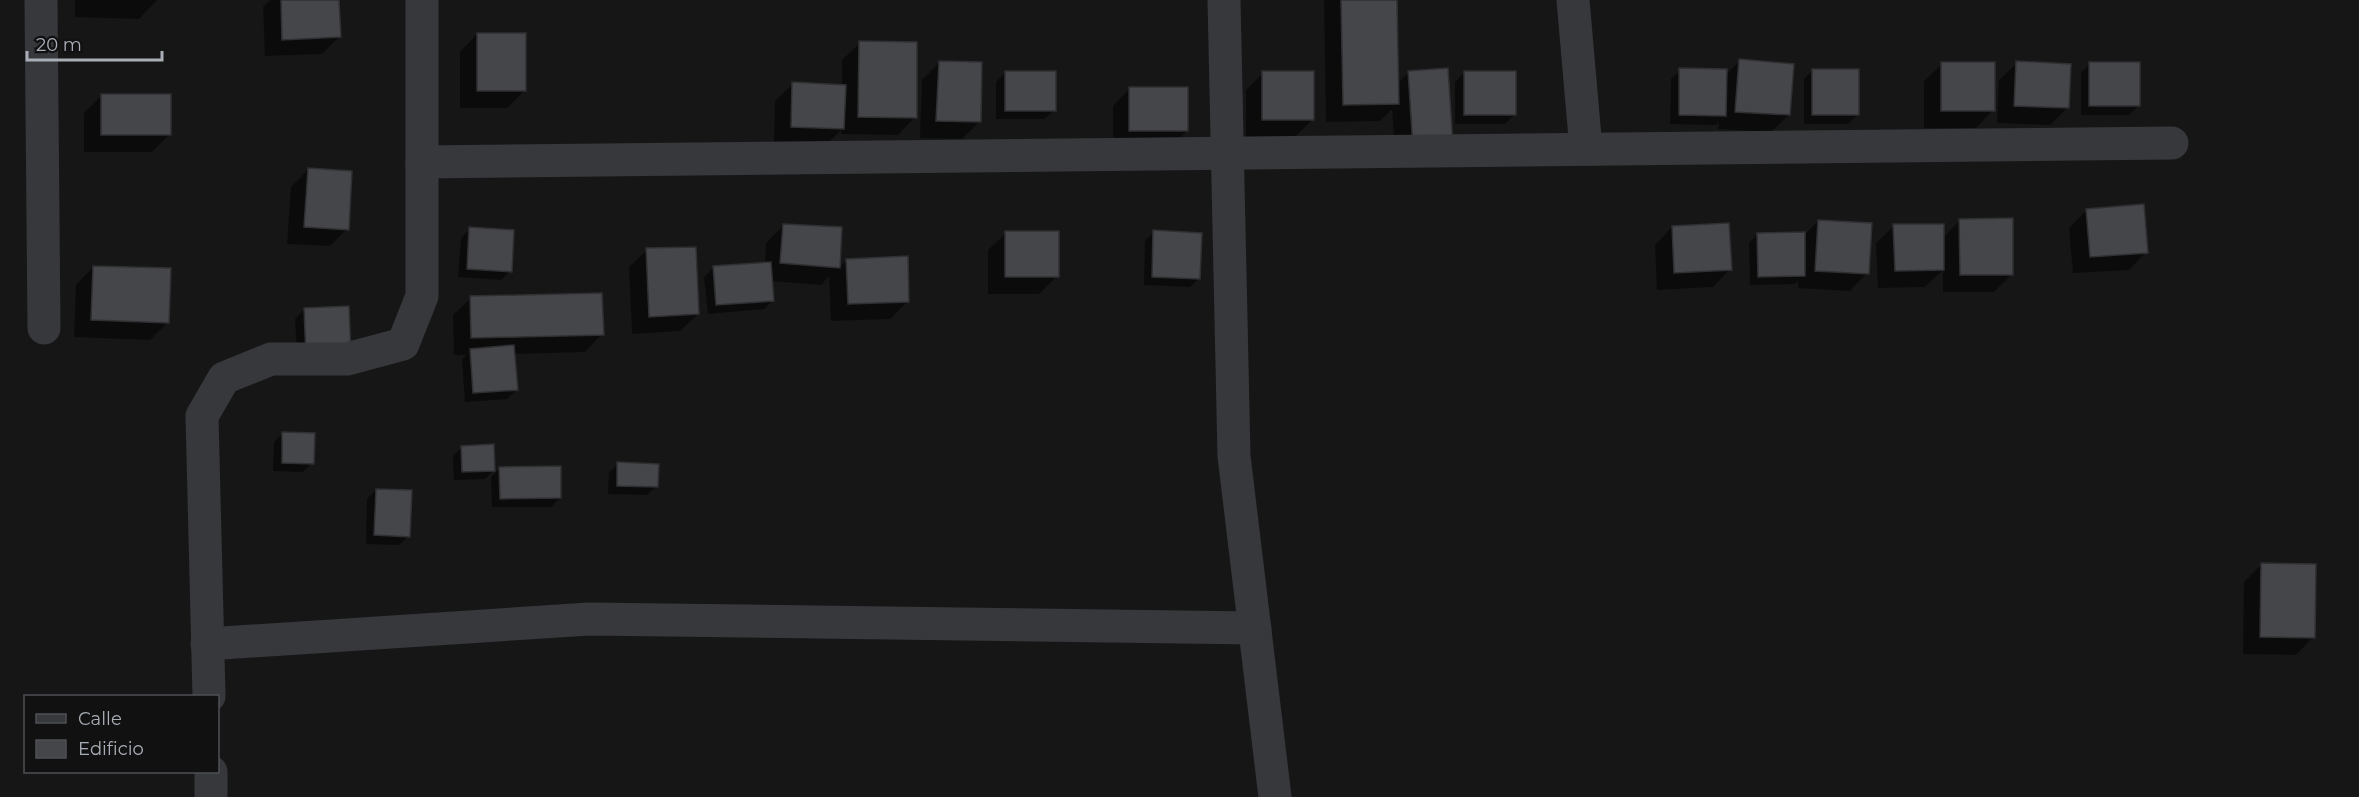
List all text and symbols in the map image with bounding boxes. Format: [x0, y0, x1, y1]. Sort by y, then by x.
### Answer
scale bar [27, 24, 162, 62]
text: 20 m [36, 34, 82, 56]
legend [24, 695, 219, 773]
text: Calle [78, 708, 122, 730]
text: Edificio [78, 738, 144, 760]

